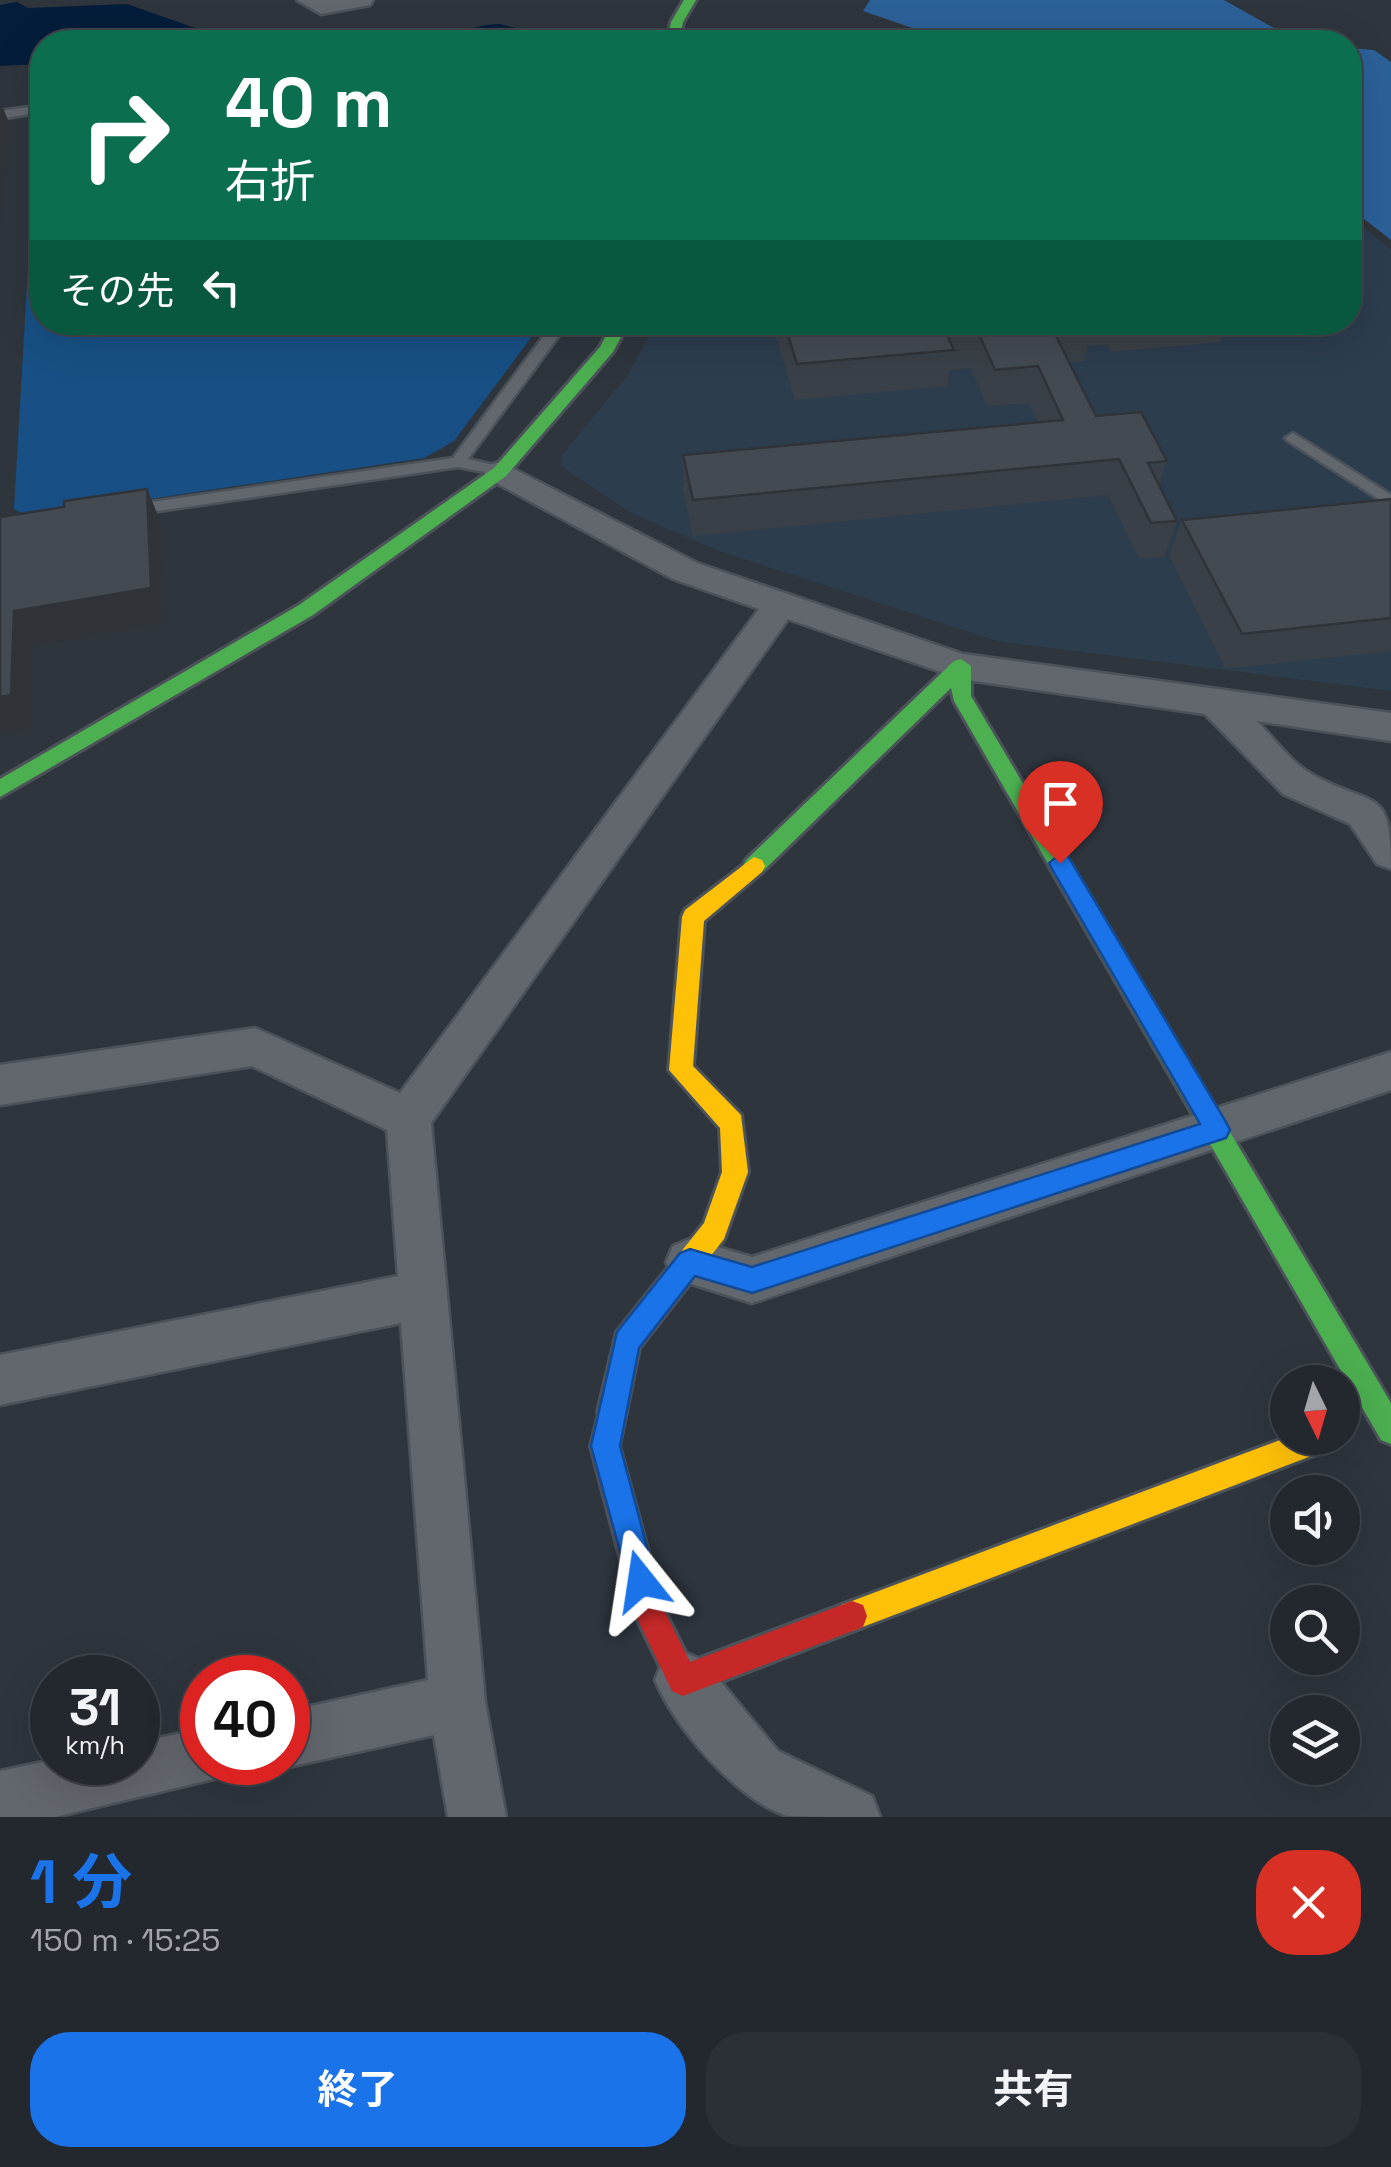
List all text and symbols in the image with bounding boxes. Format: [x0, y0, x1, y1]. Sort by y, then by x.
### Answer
text: 40 m [225, 58, 392, 147]
icon: right [60, 70, 190, 200]
text: 右折 [225, 153, 315, 210]
icon: left [194, 260, 249, 315]
text: その先 [60, 267, 174, 315]
pin [1018, 761, 1103, 864]
icon: arrive [1033, 776, 1088, 831]
north arrow [1270, 1365, 1360, 1455]
map controls [1270, 1365, 1360, 1785]
button: sound [1270, 1475, 1360, 1565]
position arrow [589, 1529, 693, 1633]
button: search [1270, 1585, 1360, 1675]
speed limit sign: 40 [180, 1655, 310, 1785]
text: 31 [69, 1676, 121, 1740]
button: layers [1270, 1695, 1360, 1785]
text: km/h [65, 1729, 125, 1761]
text: 1 分 [30, 1844, 132, 1921]
button: close [1256, 1850, 1361, 1955]
text: 150 m · 15:25 [30, 1920, 220, 1960]
button: 終了 [30, 2032, 686, 2147]
button: 共有 [706, 2032, 1361, 2147]

